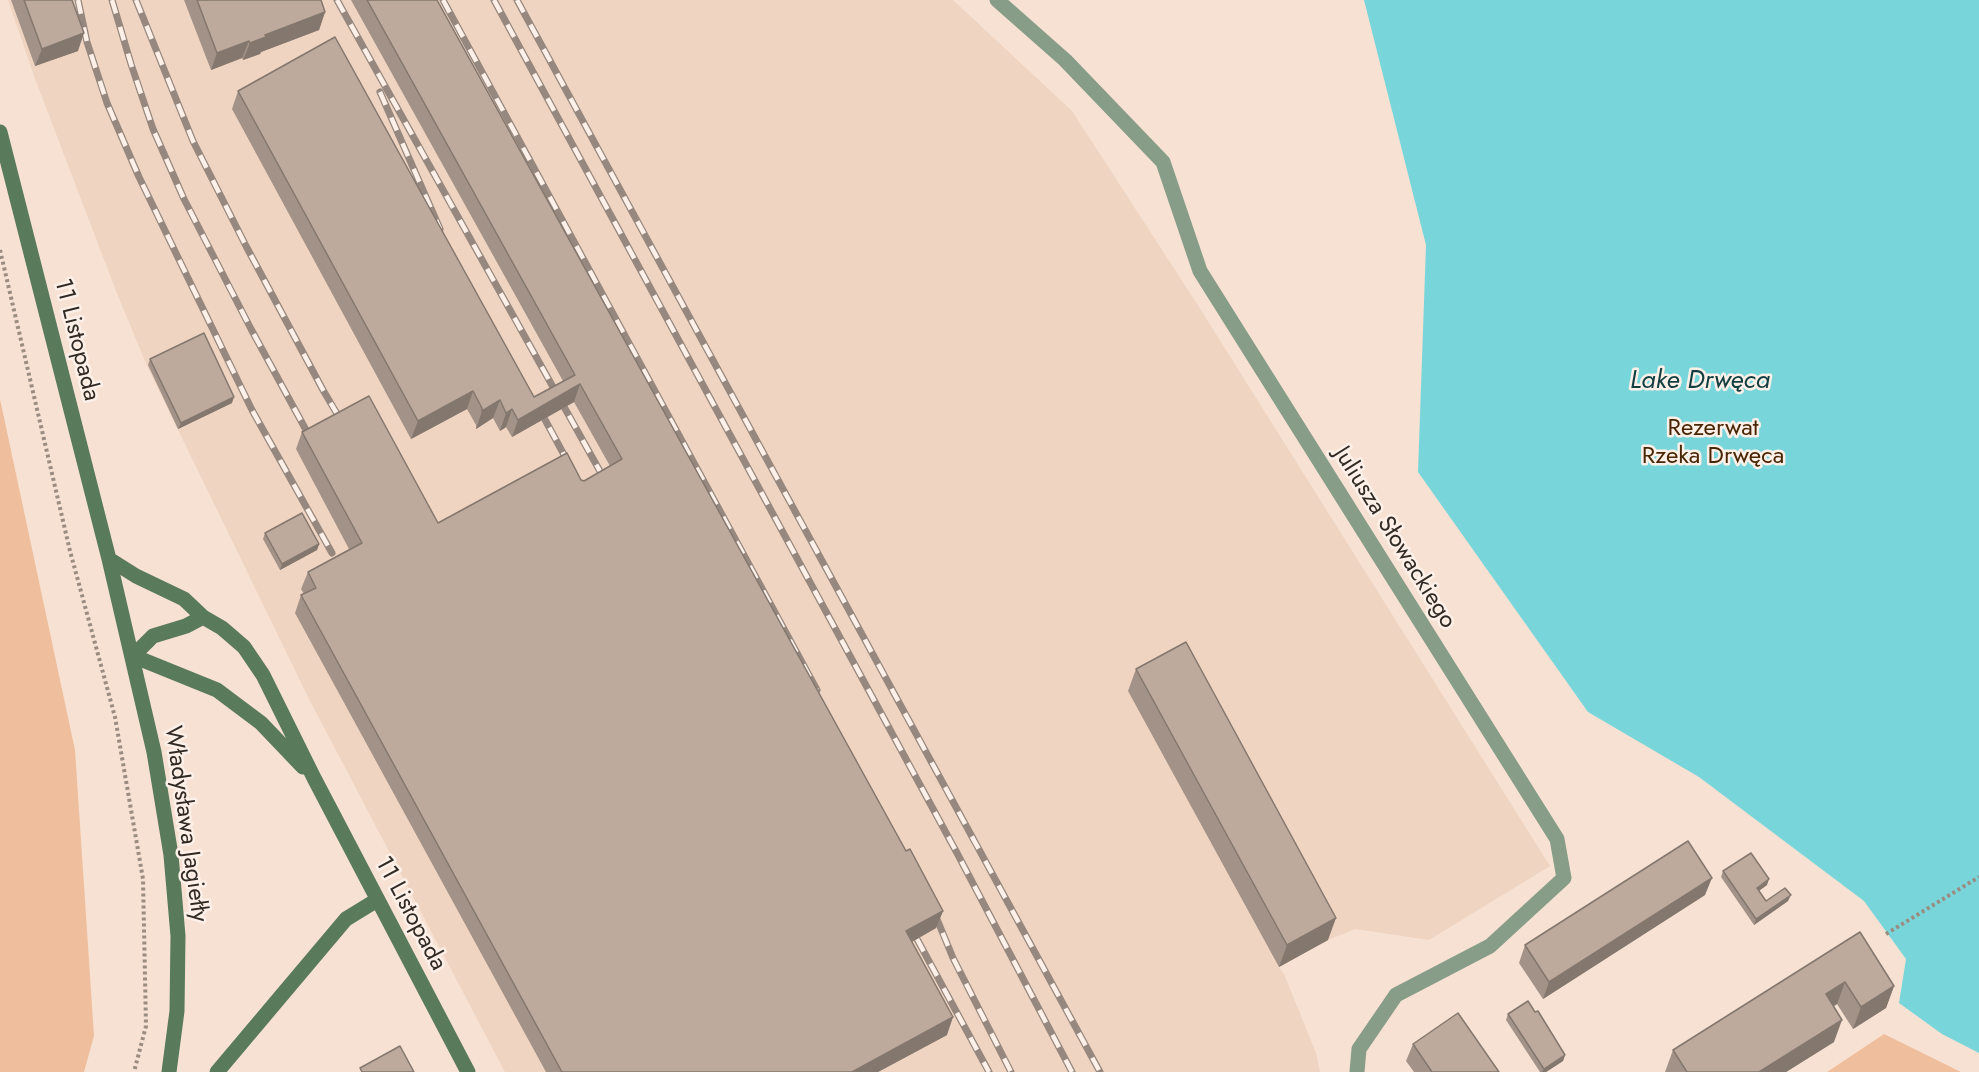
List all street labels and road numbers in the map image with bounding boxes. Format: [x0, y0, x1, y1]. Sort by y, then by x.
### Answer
street label: 11 Listopada [47, 276, 105, 404]
street label: Juliusza Słowackiego [1326, 442, 1462, 634]
street label: Władysława Jagiełły [157, 724, 213, 924]
street label: 11 Listopada [368, 852, 452, 976]

